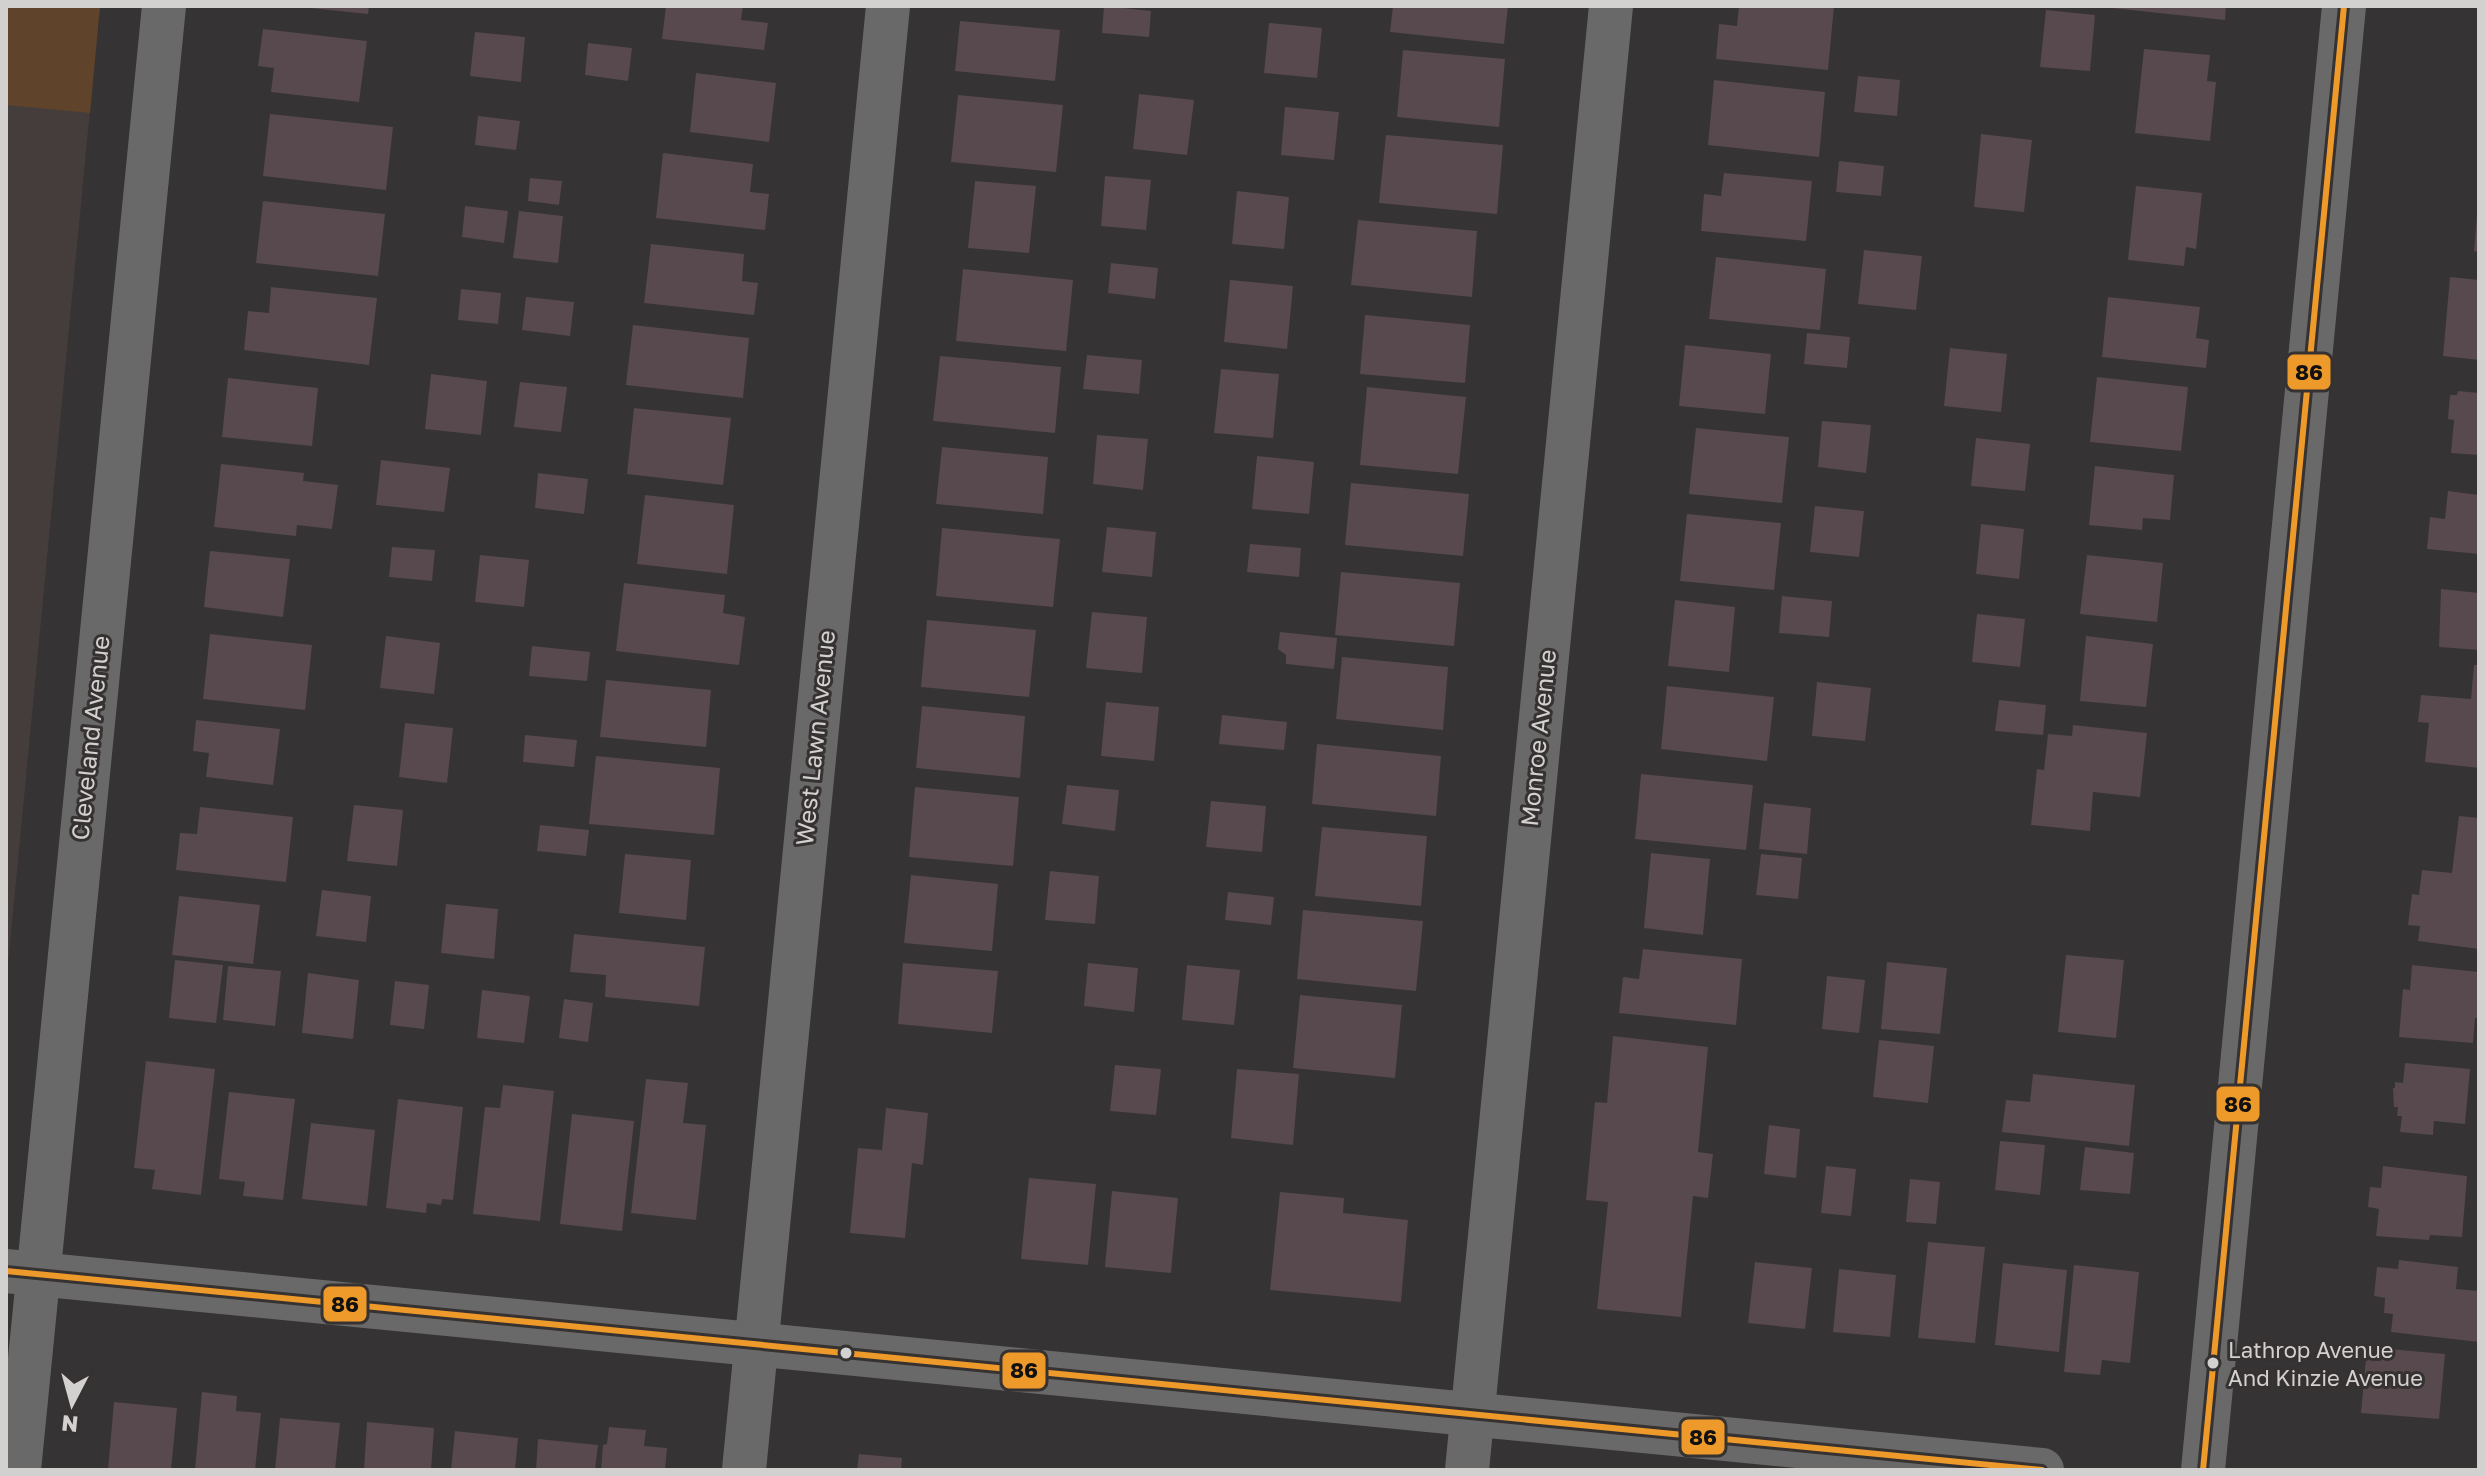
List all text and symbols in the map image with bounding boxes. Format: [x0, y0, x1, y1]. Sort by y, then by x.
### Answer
line badge: 86 [2286, 353, 2332, 391]
text: 86 [2295, 358, 2323, 385]
street label: West Lawn Avenue [789, 629, 840, 847]
street label: Cleveland Avenue [64, 634, 115, 842]
street label: Monroe Avenue [1514, 648, 1561, 828]
line badge: 86 [2215, 1085, 2261, 1123]
text: 86 [2224, 1090, 2252, 1117]
line badge: 86 [322, 1285, 368, 1323]
text: 86 [331, 1290, 359, 1317]
place label: Lathrop Avenue And Kinzie Avenue [2228, 1336, 2423, 1391]
unlabelled marker [838, 1345, 854, 1361]
line badge: 86 [1001, 1351, 1047, 1390]
marker: Lathrop Avenue And Kinzie Avenue [2205, 1355, 2221, 1371]
text: 86 [1010, 1356, 1038, 1383]
north arrow [32, 1364, 112, 1444]
text: N [60, 1410, 80, 1439]
line badge: 86 [1680, 1418, 1726, 1456]
text: 86 [1689, 1423, 1717, 1450]

